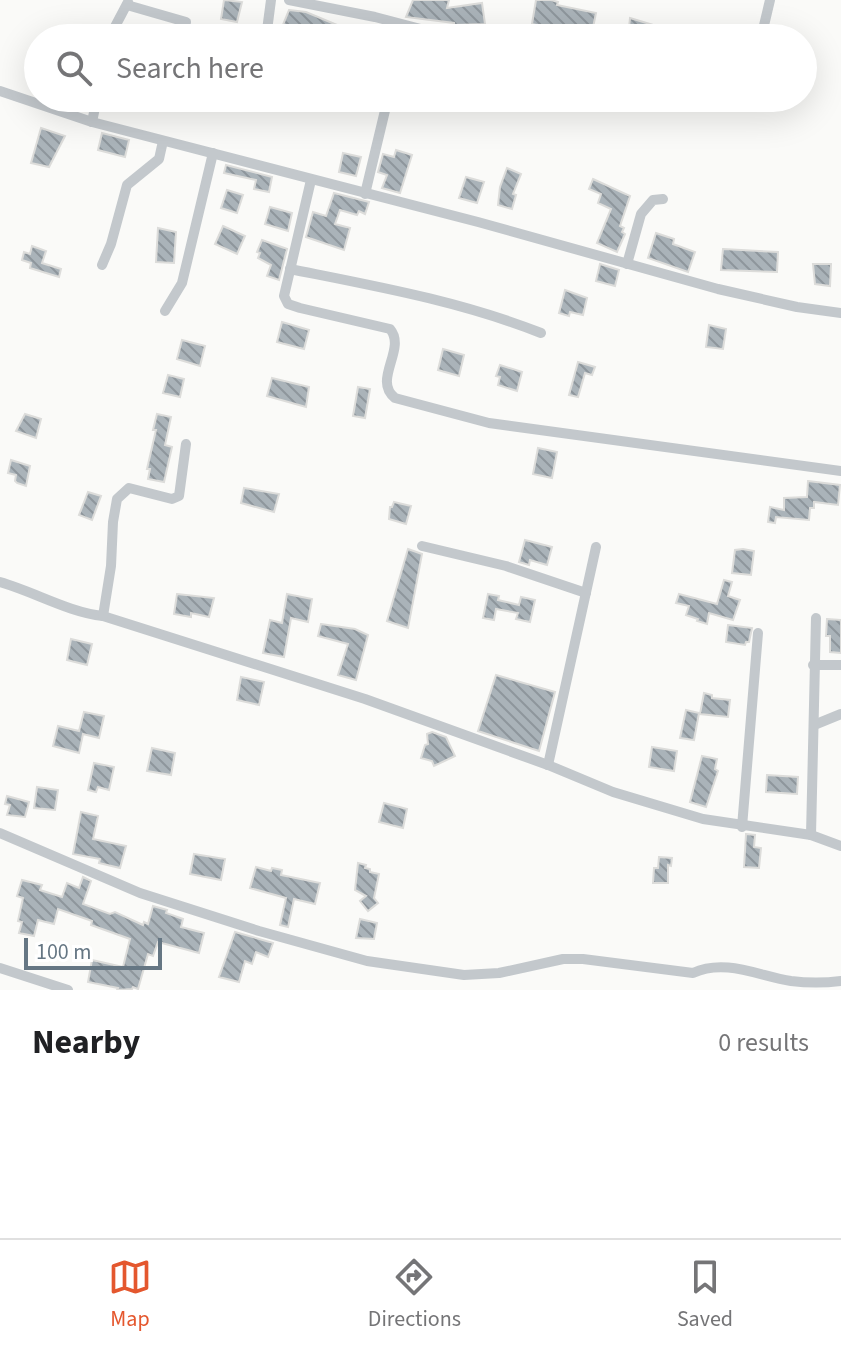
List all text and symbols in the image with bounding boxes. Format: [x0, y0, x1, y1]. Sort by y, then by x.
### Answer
search box [24, 24, 817, 112]
icon: search [52, 46, 96, 90]
text: Search here [116, 47, 264, 90]
scale bar [24, 934, 162, 970]
text: 100 m [36, 936, 91, 968]
text: Nearby [32, 1018, 140, 1067]
text: 0 results [718, 1024, 809, 1061]
tab: Map [108, 1255, 152, 1335]
tab: Directions [368, 1255, 461, 1335]
tab: Saved [677, 1255, 733, 1335]

